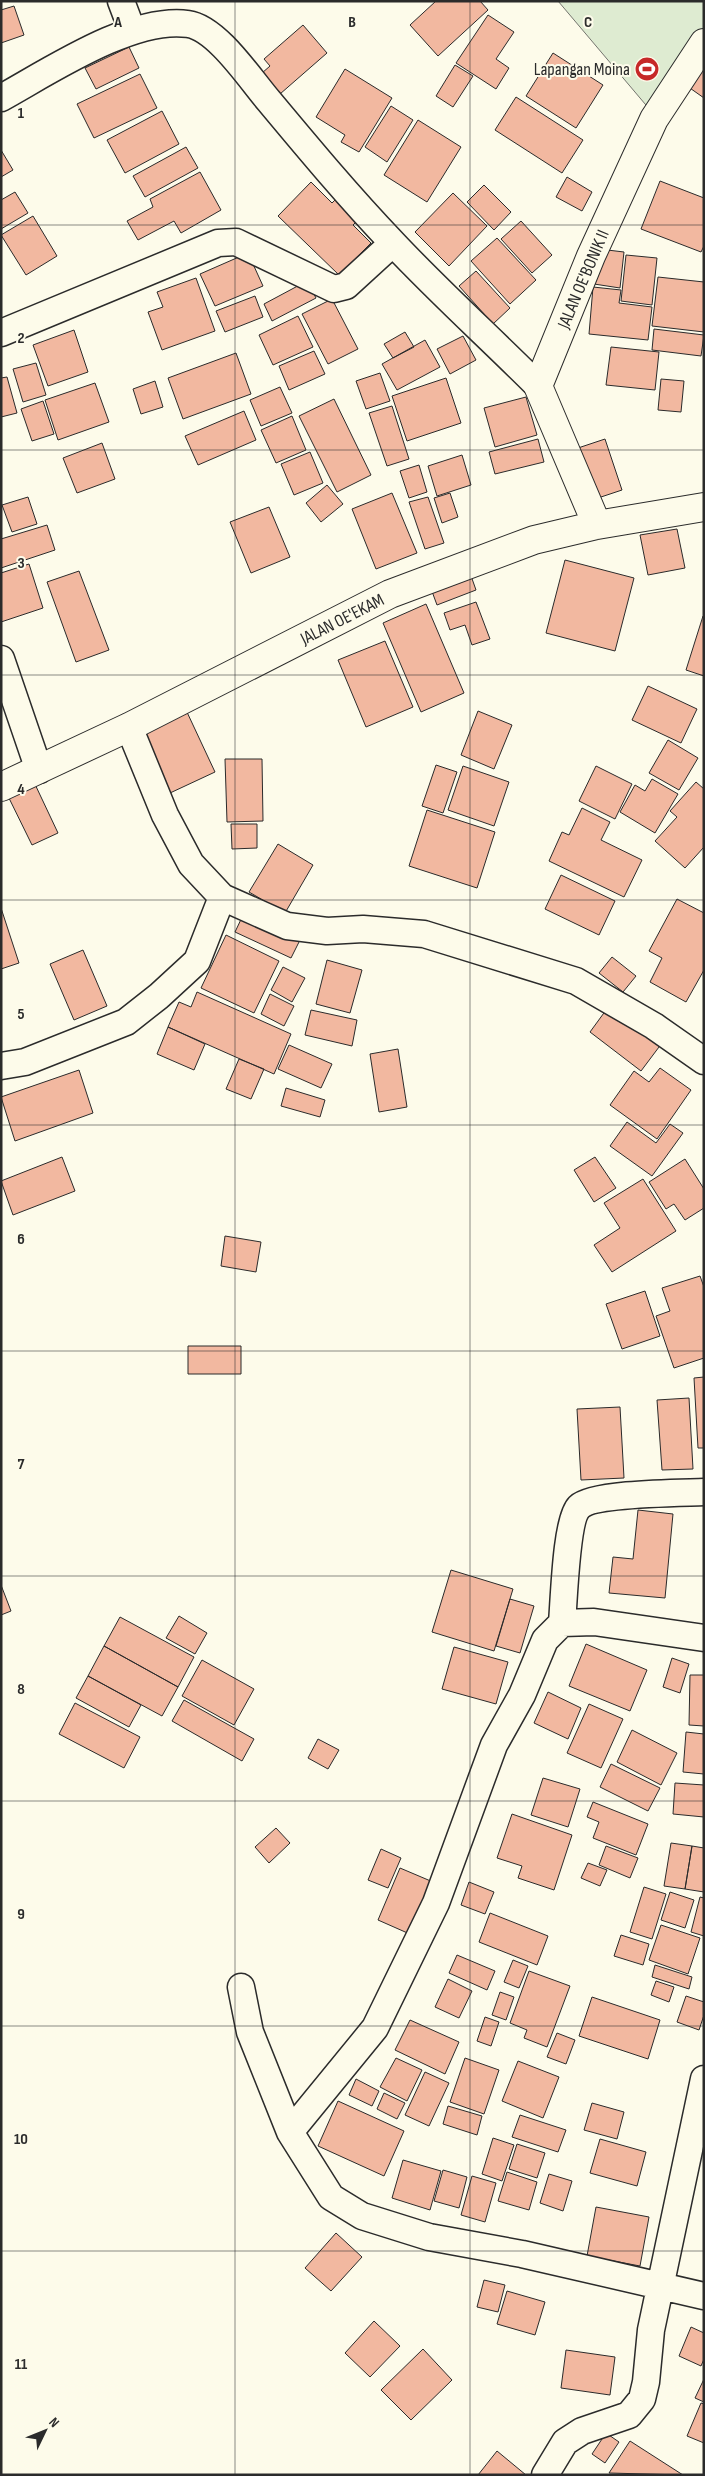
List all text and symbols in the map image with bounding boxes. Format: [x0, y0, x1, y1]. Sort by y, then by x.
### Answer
text: A [113, 13, 122, 32]
text: B [348, 13, 356, 32]
text: C [584, 13, 592, 32]
sports icon: Lapangan Moina [634, 56, 660, 82]
place label: Lapangan Moina [534, 59, 630, 80]
text: 1 [18, 104, 25, 123]
street label: JALAN OE'BONIK II [553, 227, 614, 333]
text: 2 [17, 329, 25, 348]
text: 3 [17, 554, 25, 573]
street label: JALAN OE'EKAM [296, 589, 388, 650]
text: 4 [17, 780, 25, 799]
text: 5 [17, 1005, 25, 1024]
text: 6 [17, 1230, 25, 1249]
text: 7 [18, 1455, 25, 1474]
text: 8 [17, 1680, 25, 1699]
text: 9 [17, 1905, 25, 1924]
text: 10 [14, 2130, 28, 2149]
text: 11 [15, 2355, 28, 2374]
north arrow [20, 2406, 70, 2456]
text: N [45, 2414, 63, 2431]

